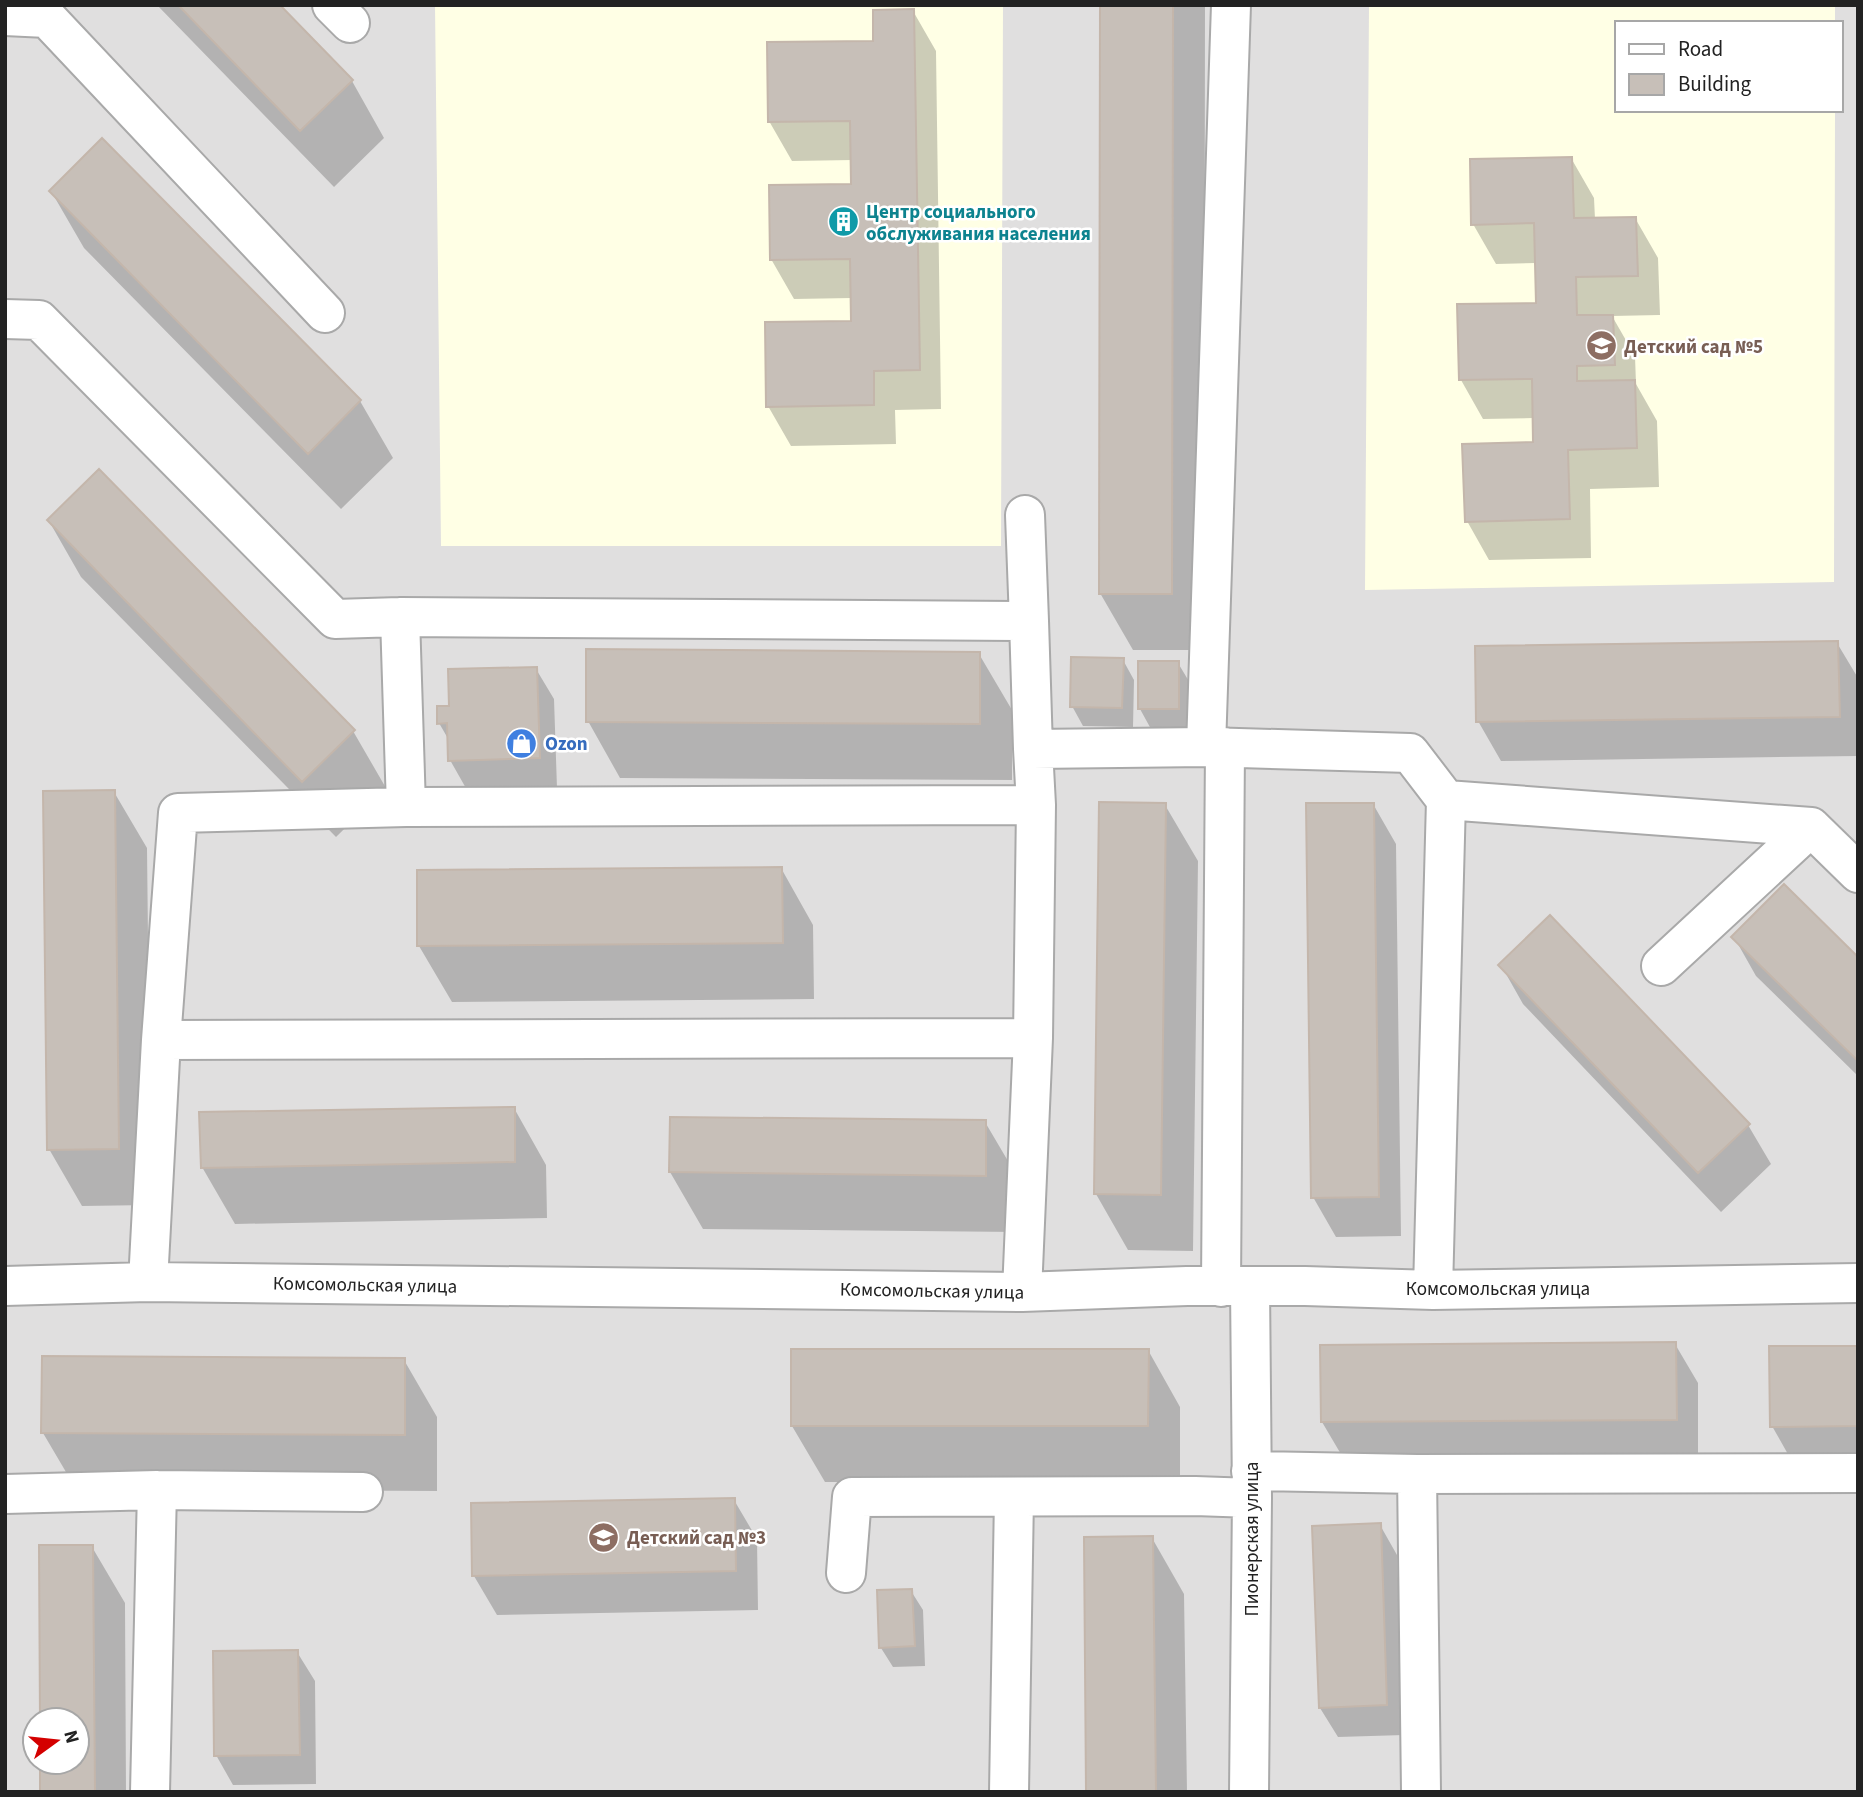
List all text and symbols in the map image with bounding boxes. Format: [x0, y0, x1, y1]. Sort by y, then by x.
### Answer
legend [1615, 21, 1842, 112]
text: Road [1678, 34, 1723, 64]
text: Building [1678, 69, 1752, 99]
place label: Центр социального обслуживания населения [866, 199, 1091, 248]
building icon: Центр социального обслуживания населения [826, 205, 860, 239]
school or university icon: Детский сад №5 [1584, 329, 1618, 363]
place label: Детский сад №5 [1624, 334, 1763, 361]
shop icon: Ozon [505, 726, 539, 760]
place label: Ozon [545, 731, 588, 758]
street label: Комсомольская улица [273, 1270, 457, 1301]
street label: Комсомольская улица [840, 1276, 1024, 1307]
street label: Комсомольская улица [1406, 1276, 1590, 1303]
street label: Пионерская улица [1239, 1462, 1266, 1616]
school or university icon: Детский сад №3 [587, 1520, 621, 1554]
place label: Детский сад №3 [627, 1525, 766, 1552]
north arrow [21, 1706, 91, 1776]
text: N [56, 1727, 86, 1747]

